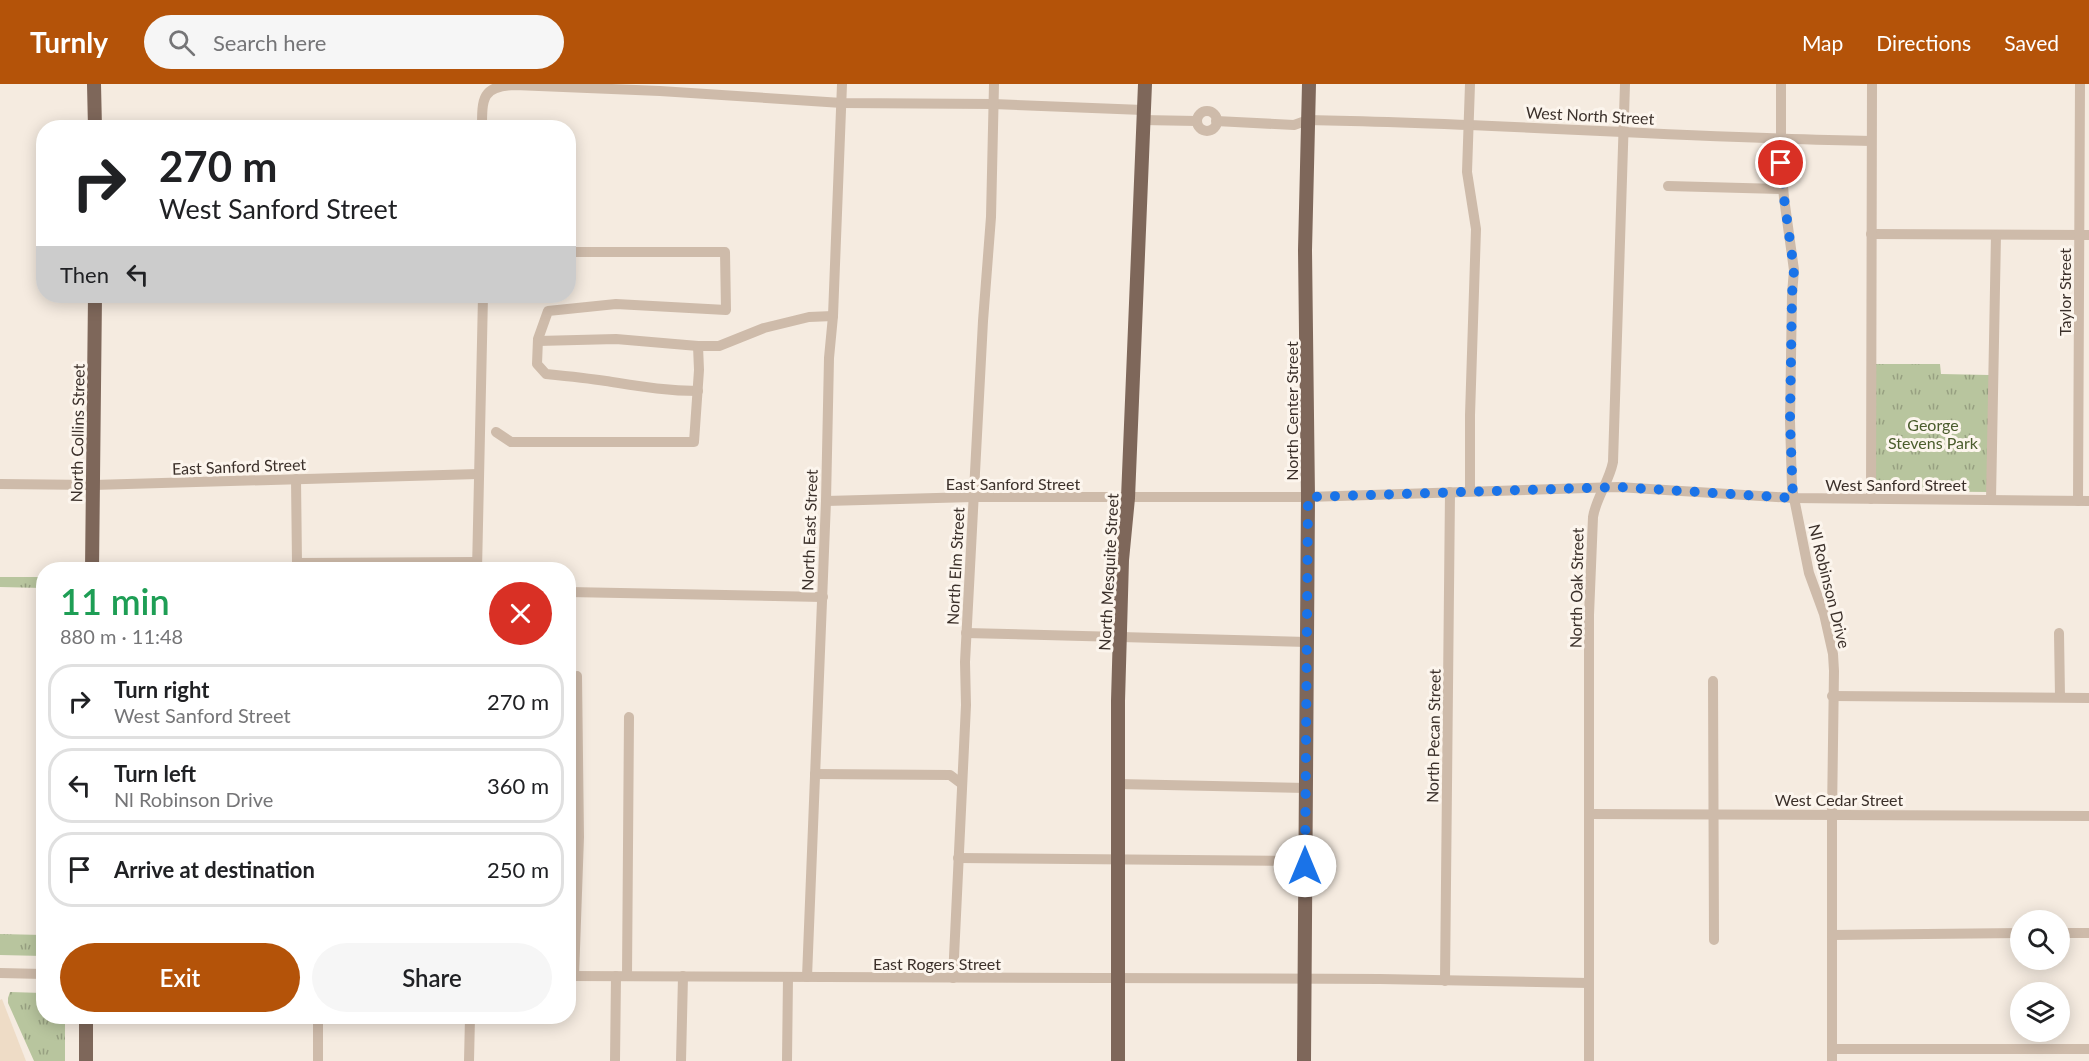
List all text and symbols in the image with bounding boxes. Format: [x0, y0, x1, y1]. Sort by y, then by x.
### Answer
search box [144, 15, 564, 69]
text: Turnly [30, 25, 108, 59]
icon: search [165, 26, 198, 59]
text: Search here [213, 29, 326, 56]
text: Map [1802, 30, 1843, 55]
text: Directions [1876, 30, 1971, 55]
text: Saved [2004, 30, 2059, 55]
street label: West North Street [1525, 102, 1655, 128]
pin [1755, 137, 1806, 188]
text: 270 m [159, 141, 277, 191]
icon: right [60, 144, 138, 222]
icon: arrive [1764, 146, 1797, 179]
text: West Sanford Street [159, 192, 397, 225]
street label: Taylor Street [2055, 248, 2074, 336]
icon: left [121, 258, 154, 291]
text: Then [60, 261, 109, 288]
street label: North Center Street [1282, 341, 1301, 481]
street label: North Collins Street [66, 363, 88, 503]
park label: George Stevens Park [1888, 415, 1979, 452]
street label: East Sanford Street [172, 454, 307, 478]
street label: North East Street [797, 469, 821, 591]
street label: East Sanford Street [946, 474, 1080, 493]
street label: West Sanford Street [1825, 475, 1967, 494]
street label: North Mesquite Street [1094, 493, 1122, 651]
street label: North Elm Street [942, 506, 968, 625]
street label: Nl Robinson Drive [1805, 522, 1855, 650]
street label: North Oak Street [1565, 527, 1587, 648]
text: 11 min [60, 579, 170, 623]
button: close [489, 582, 552, 645]
text: 880 m · 11:48 [60, 624, 183, 648]
street label: North Pecan Street [1422, 669, 1444, 803]
text: Turn right [114, 676, 209, 703]
icon: right [63, 685, 96, 718]
text: 270 m [487, 688, 549, 715]
text: West Sanford Street [114, 703, 291, 727]
text: Turn left [114, 760, 196, 787]
icon: left [63, 769, 96, 802]
text: 360 m [487, 772, 549, 799]
text: Nl Robinson Drive [114, 787, 273, 811]
street label: West Cedar Street [1775, 790, 1903, 809]
position arrow [1273, 834, 1337, 898]
icon: arrive [63, 853, 96, 886]
text: Arrive at destination [114, 856, 315, 883]
text: 250 m [487, 856, 549, 883]
map controls [2010, 910, 2070, 1042]
button: search [2010, 910, 2070, 970]
button: Exit [60, 943, 300, 1012]
button: Share [312, 943, 552, 1012]
street label: East Rogers Street [873, 954, 1001, 973]
button: layers [2010, 982, 2070, 1042]

